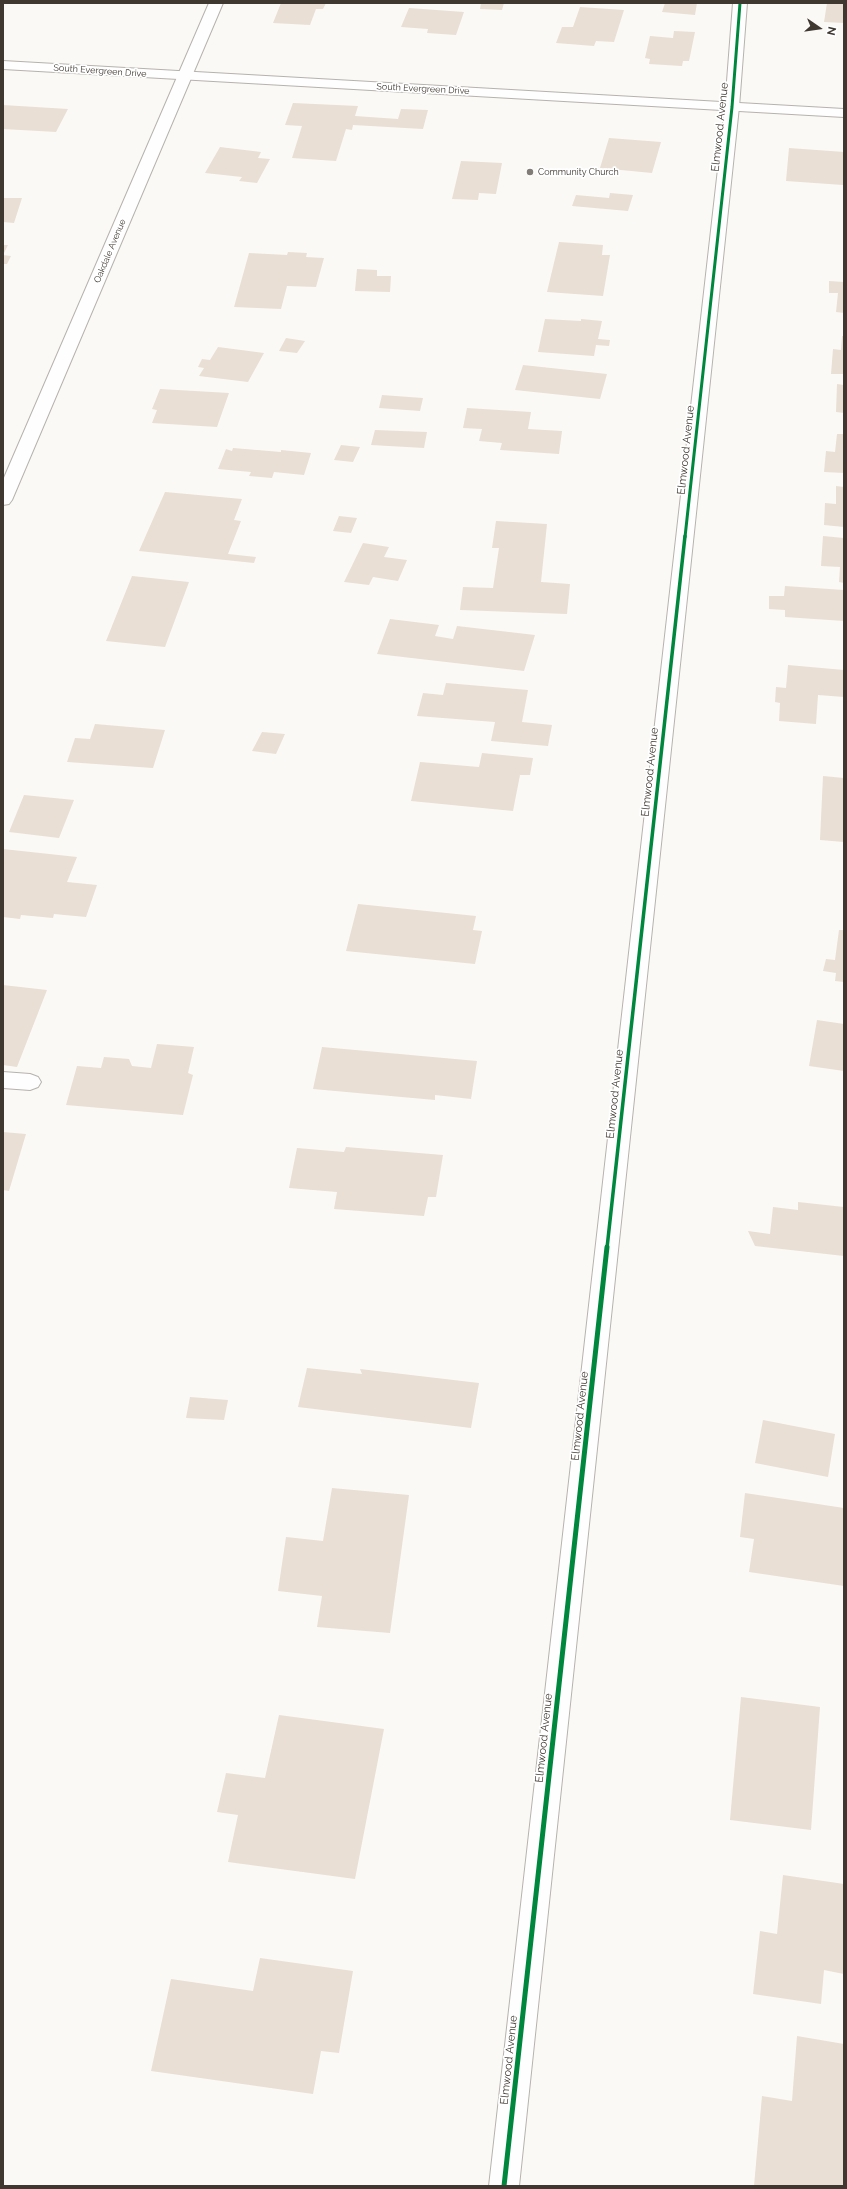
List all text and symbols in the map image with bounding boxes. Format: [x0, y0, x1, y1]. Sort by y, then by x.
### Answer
north arrow [799, 8, 839, 48]
text: N [824, 25, 838, 36]
street label: South Evergreen Drive [53, 62, 147, 80]
street label: South Evergreen Drive [376, 81, 470, 97]
street label: Elmwood Avenue [709, 82, 731, 172]
marker: Community Church [525, 167, 535, 177]
place label: Community Church [538, 167, 619, 177]
street label: Oakdale Avenue [92, 217, 128, 285]
street label: Elmwood Avenue [675, 405, 697, 495]
street label: Elmwood Avenue [639, 727, 661, 817]
street label: Elmwood Avenue [604, 1049, 626, 1139]
street label: Elmwood Avenue [569, 1371, 591, 1461]
street label: Elmwood Avenue [533, 1693, 555, 1783]
street label: Elmwood Avenue [498, 2015, 520, 2105]

